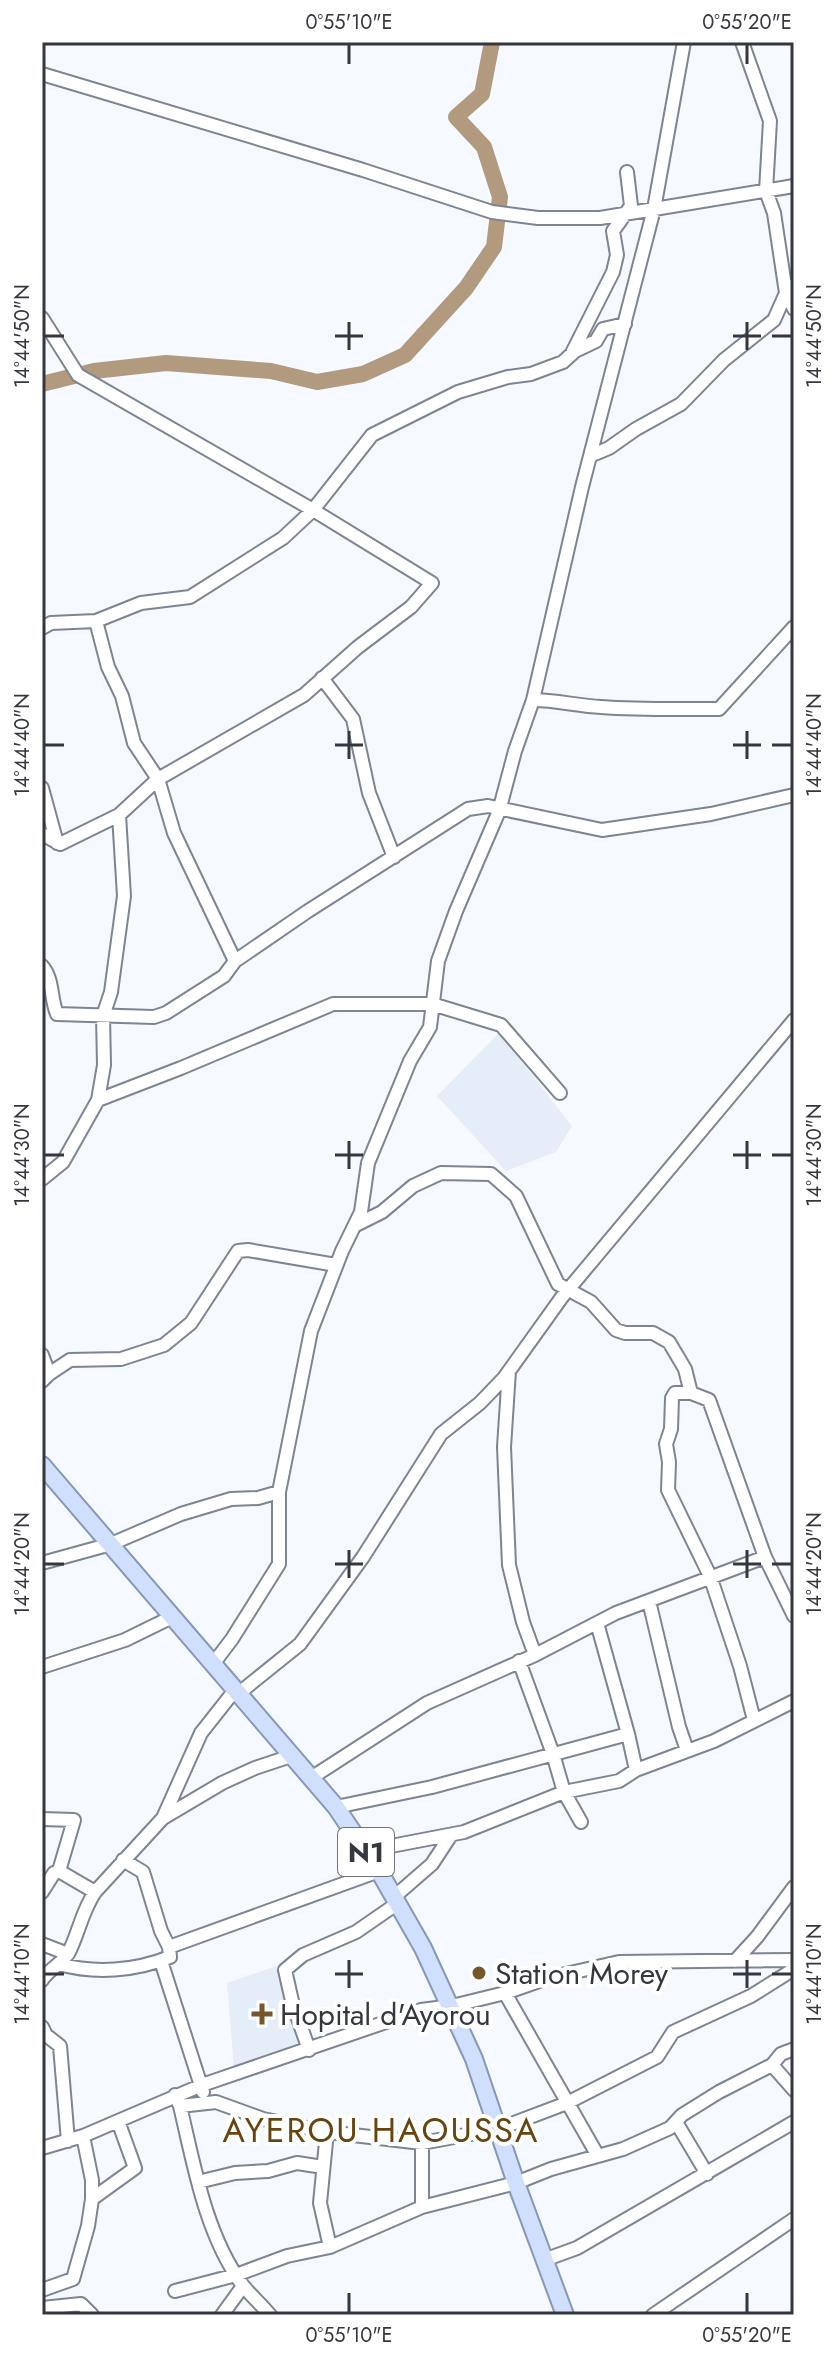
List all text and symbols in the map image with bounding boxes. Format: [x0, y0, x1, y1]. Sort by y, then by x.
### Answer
text: 0°55'10"E [305, 8, 393, 37]
text: 0°55'20"E [702, 8, 792, 37]
text: 14°44'50"N [8, 284, 37, 388]
text: 14°44'50"N [800, 284, 829, 388]
text: 14°44'40"N [8, 693, 37, 797]
text: 14°44'40"N [800, 693, 829, 797]
text: 14°44'30"N [8, 1104, 37, 1206]
text: 14°44'30"N [800, 1104, 829, 1206]
text: 14°44'20"N [8, 1512, 37, 1616]
text: 14°44'20"N [800, 1512, 829, 1616]
road number: N1 [338, 1828, 394, 1876]
text: 14°44'10"N [8, 1923, 37, 2025]
text: 14°44'10"N [800, 1923, 829, 2025]
place label: Station Morey [495, 1952, 669, 1995]
marker: Station Morey [470, 1964, 488, 1982]
place label: Hopital d'Ayorou [280, 1993, 491, 2036]
marker: Hopital d'Ayorou [251, 2003, 273, 2025]
district label: AYEROU HAOUSSA [223, 2106, 539, 2155]
text: 0°55'10"E [305, 2321, 393, 2350]
text: 0°55'20"E [702, 2321, 792, 2350]

